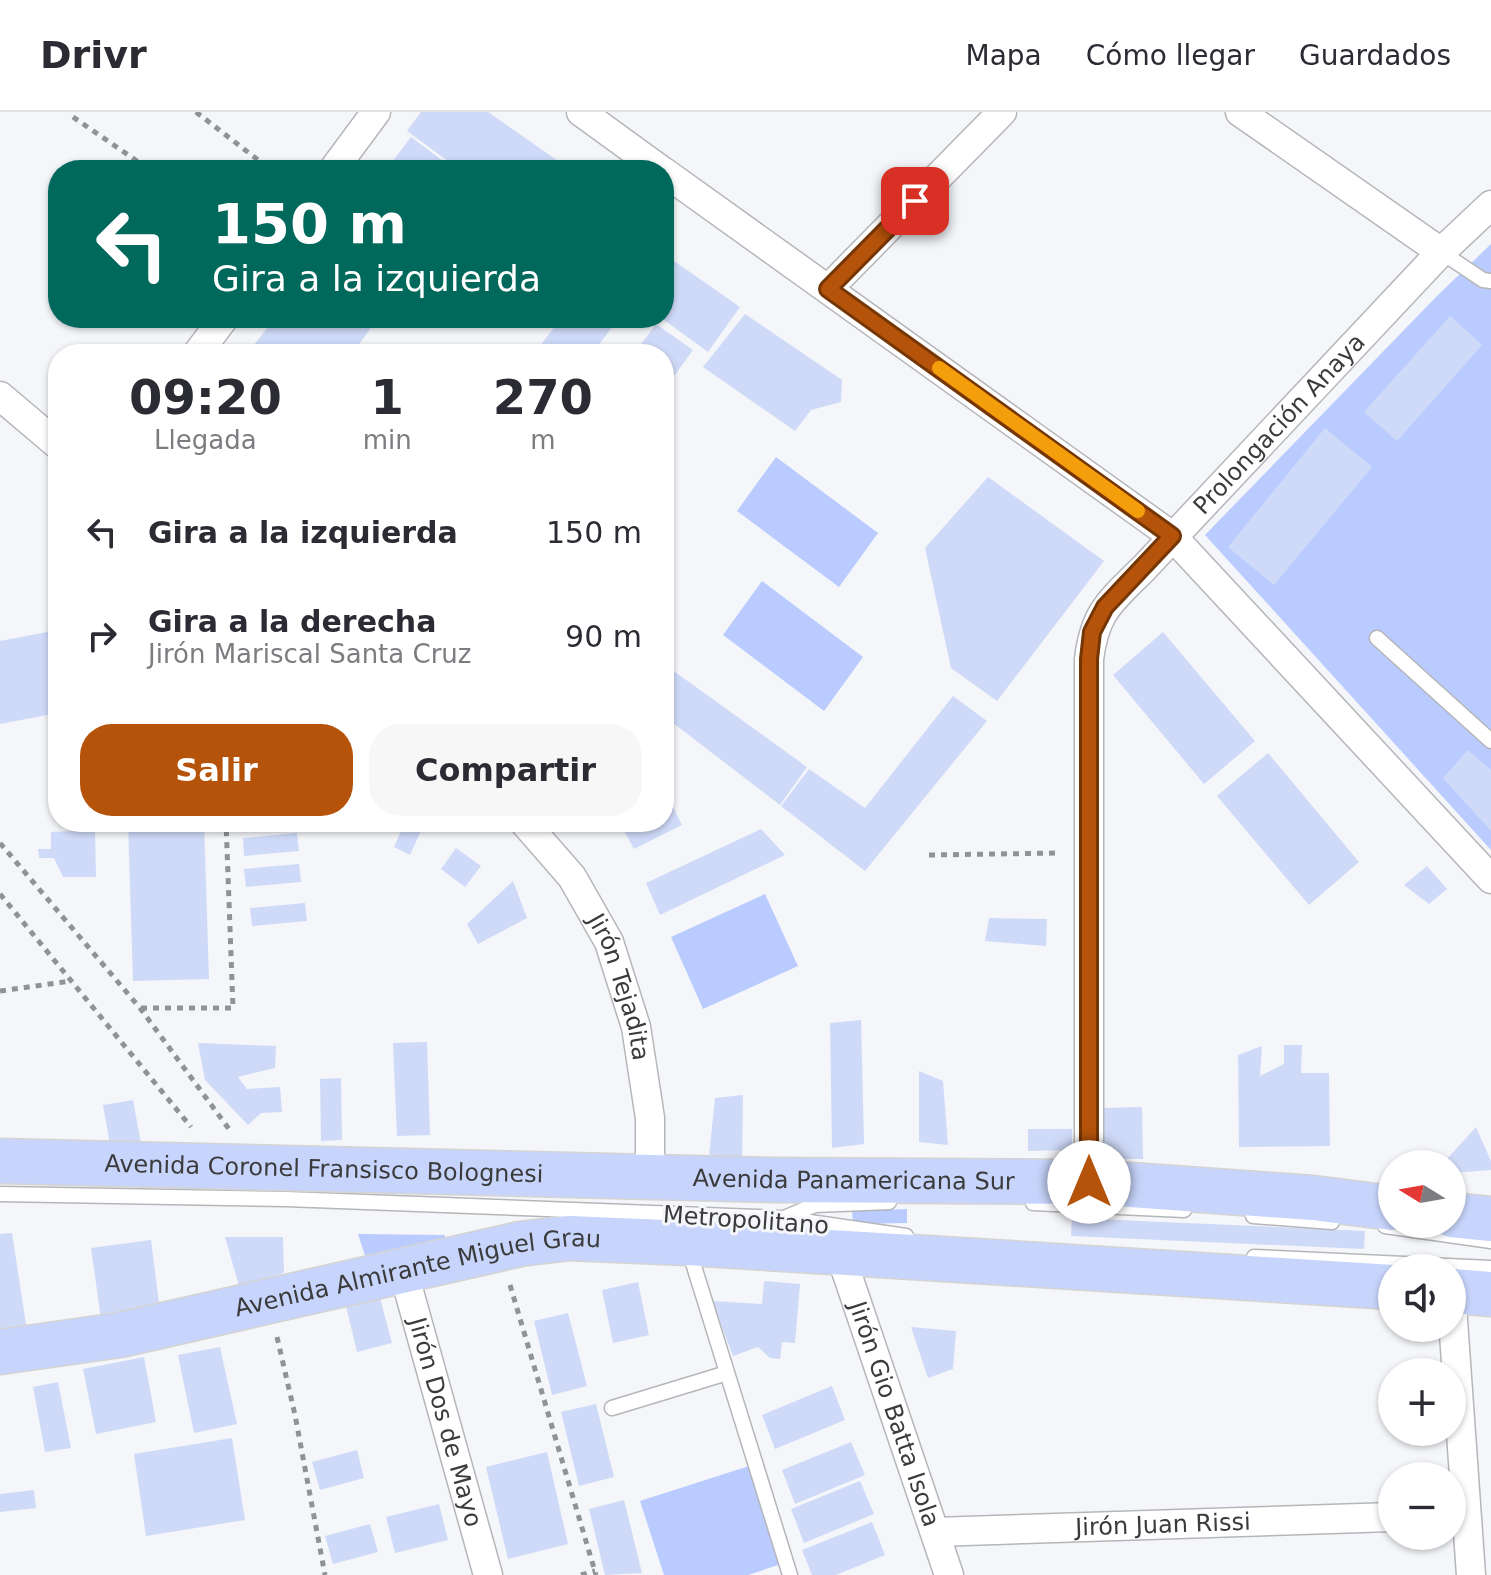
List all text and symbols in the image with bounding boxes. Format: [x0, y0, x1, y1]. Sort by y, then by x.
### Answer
text: Drivr [40, 33, 147, 77]
text: Mapa [965, 39, 1042, 72]
text: Cómo llegar [1086, 39, 1255, 72]
text: Guardados [1299, 39, 1451, 72]
pin [881, 167, 949, 235]
icon: arrive [893, 179, 937, 223]
text: 150 m [212, 191, 407, 256]
icon: left [80, 192, 184, 296]
text: Gira a la izquierda [212, 258, 541, 299]
street label: Prolongación Anaya [1188, 328, 1371, 520]
text: 09:20 [129, 369, 282, 425]
text: 1 [371, 369, 404, 425]
text: 270 [493, 369, 593, 425]
text: Llegada [154, 425, 257, 455]
text: min [363, 425, 412, 455]
text: m [530, 425, 556, 455]
icon: left [80, 510, 124, 554]
text: Gira a la izquierda [148, 515, 458, 550]
text: 150 m [546, 515, 642, 550]
text: Gira a la derecha [148, 604, 436, 639]
icon: right [80, 614, 124, 658]
text: 90 m [565, 619, 642, 654]
text: Jirón Mariscal Santa Cruz [148, 639, 471, 669]
button: Salir [80, 724, 353, 816]
button: Compartir [369, 724, 642, 816]
street label: Jirón Tejadita [581, 907, 655, 1062]
position arrow [1047, 1140, 1131, 1224]
street label: Avenida Coronel Fransisco Bolognesi [104, 1150, 544, 1188]
north arrow [1378, 1150, 1466, 1238]
map controls [1378, 1150, 1466, 1550]
street label: Avenida Panamericana Sur [692, 1164, 1015, 1196]
street label: Metropolitano [662, 1200, 830, 1240]
street label: Avenida Almirante Miguel Grau [232, 1224, 602, 1322]
button: sound [1378, 1254, 1466, 1342]
street label: Jirón Gio Batta Isola [843, 1296, 946, 1530]
street label: Jirón Dos de Mayo [402, 1313, 488, 1530]
button: + [1378, 1358, 1466, 1446]
button: − [1378, 1462, 1466, 1550]
street label: Jirón Juan Rissi [1073, 1508, 1251, 1541]

